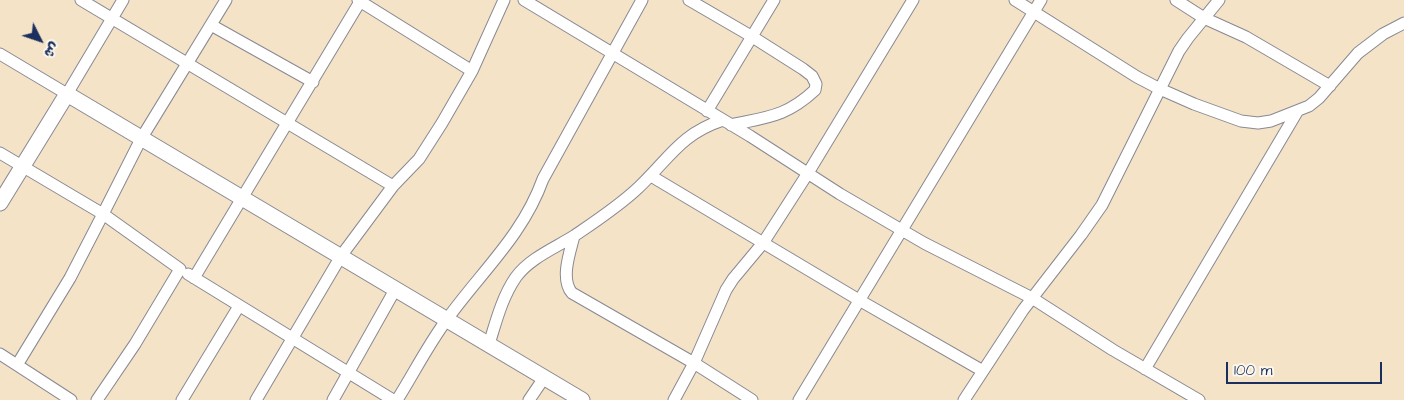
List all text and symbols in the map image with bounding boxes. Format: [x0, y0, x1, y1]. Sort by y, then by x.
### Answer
north arrow [15, 15, 65, 65]
text: ش [39, 37, 64, 62]
scale bar [1229, 352, 1385, 384]
text: 100 m [1234, 360, 1273, 381]

